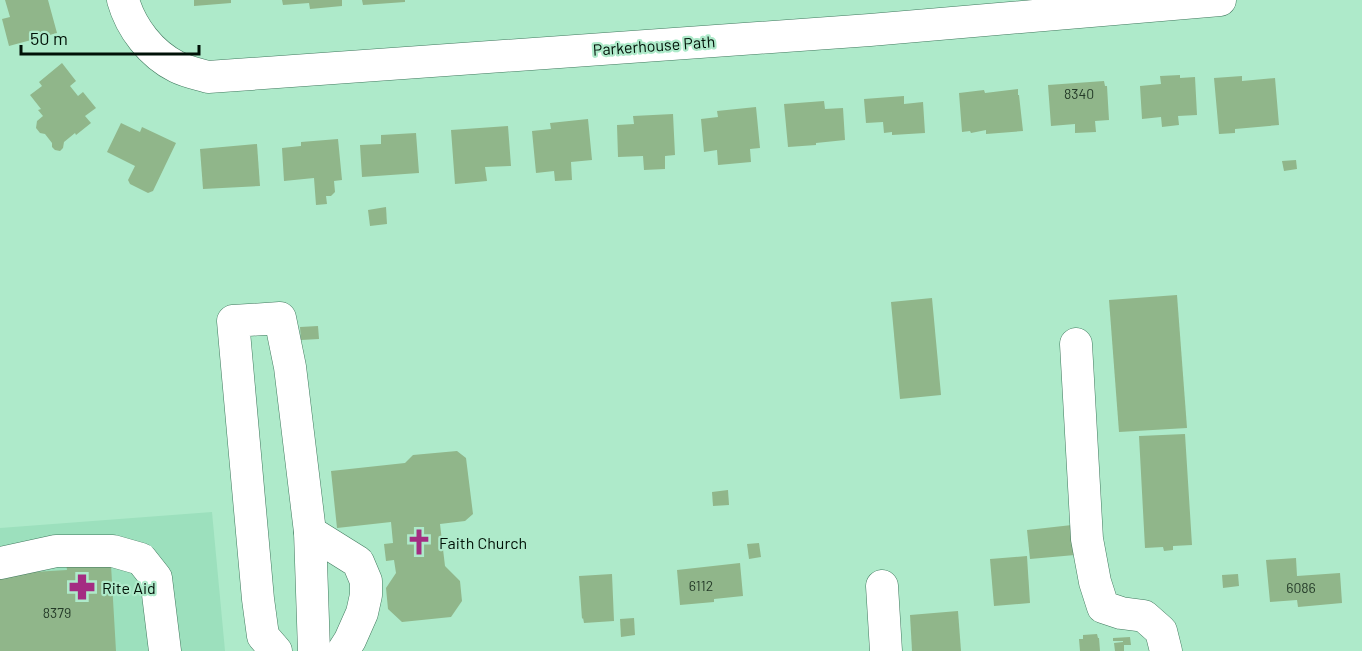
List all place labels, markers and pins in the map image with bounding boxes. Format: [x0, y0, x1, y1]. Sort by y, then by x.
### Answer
church icon: Faith Church [404, 527, 434, 557]
place label: Faith Church [439, 533, 527, 552]
pharmacy icon: Rite Aid [67, 572, 97, 602]
place label: Rite Aid [102, 578, 156, 597]

